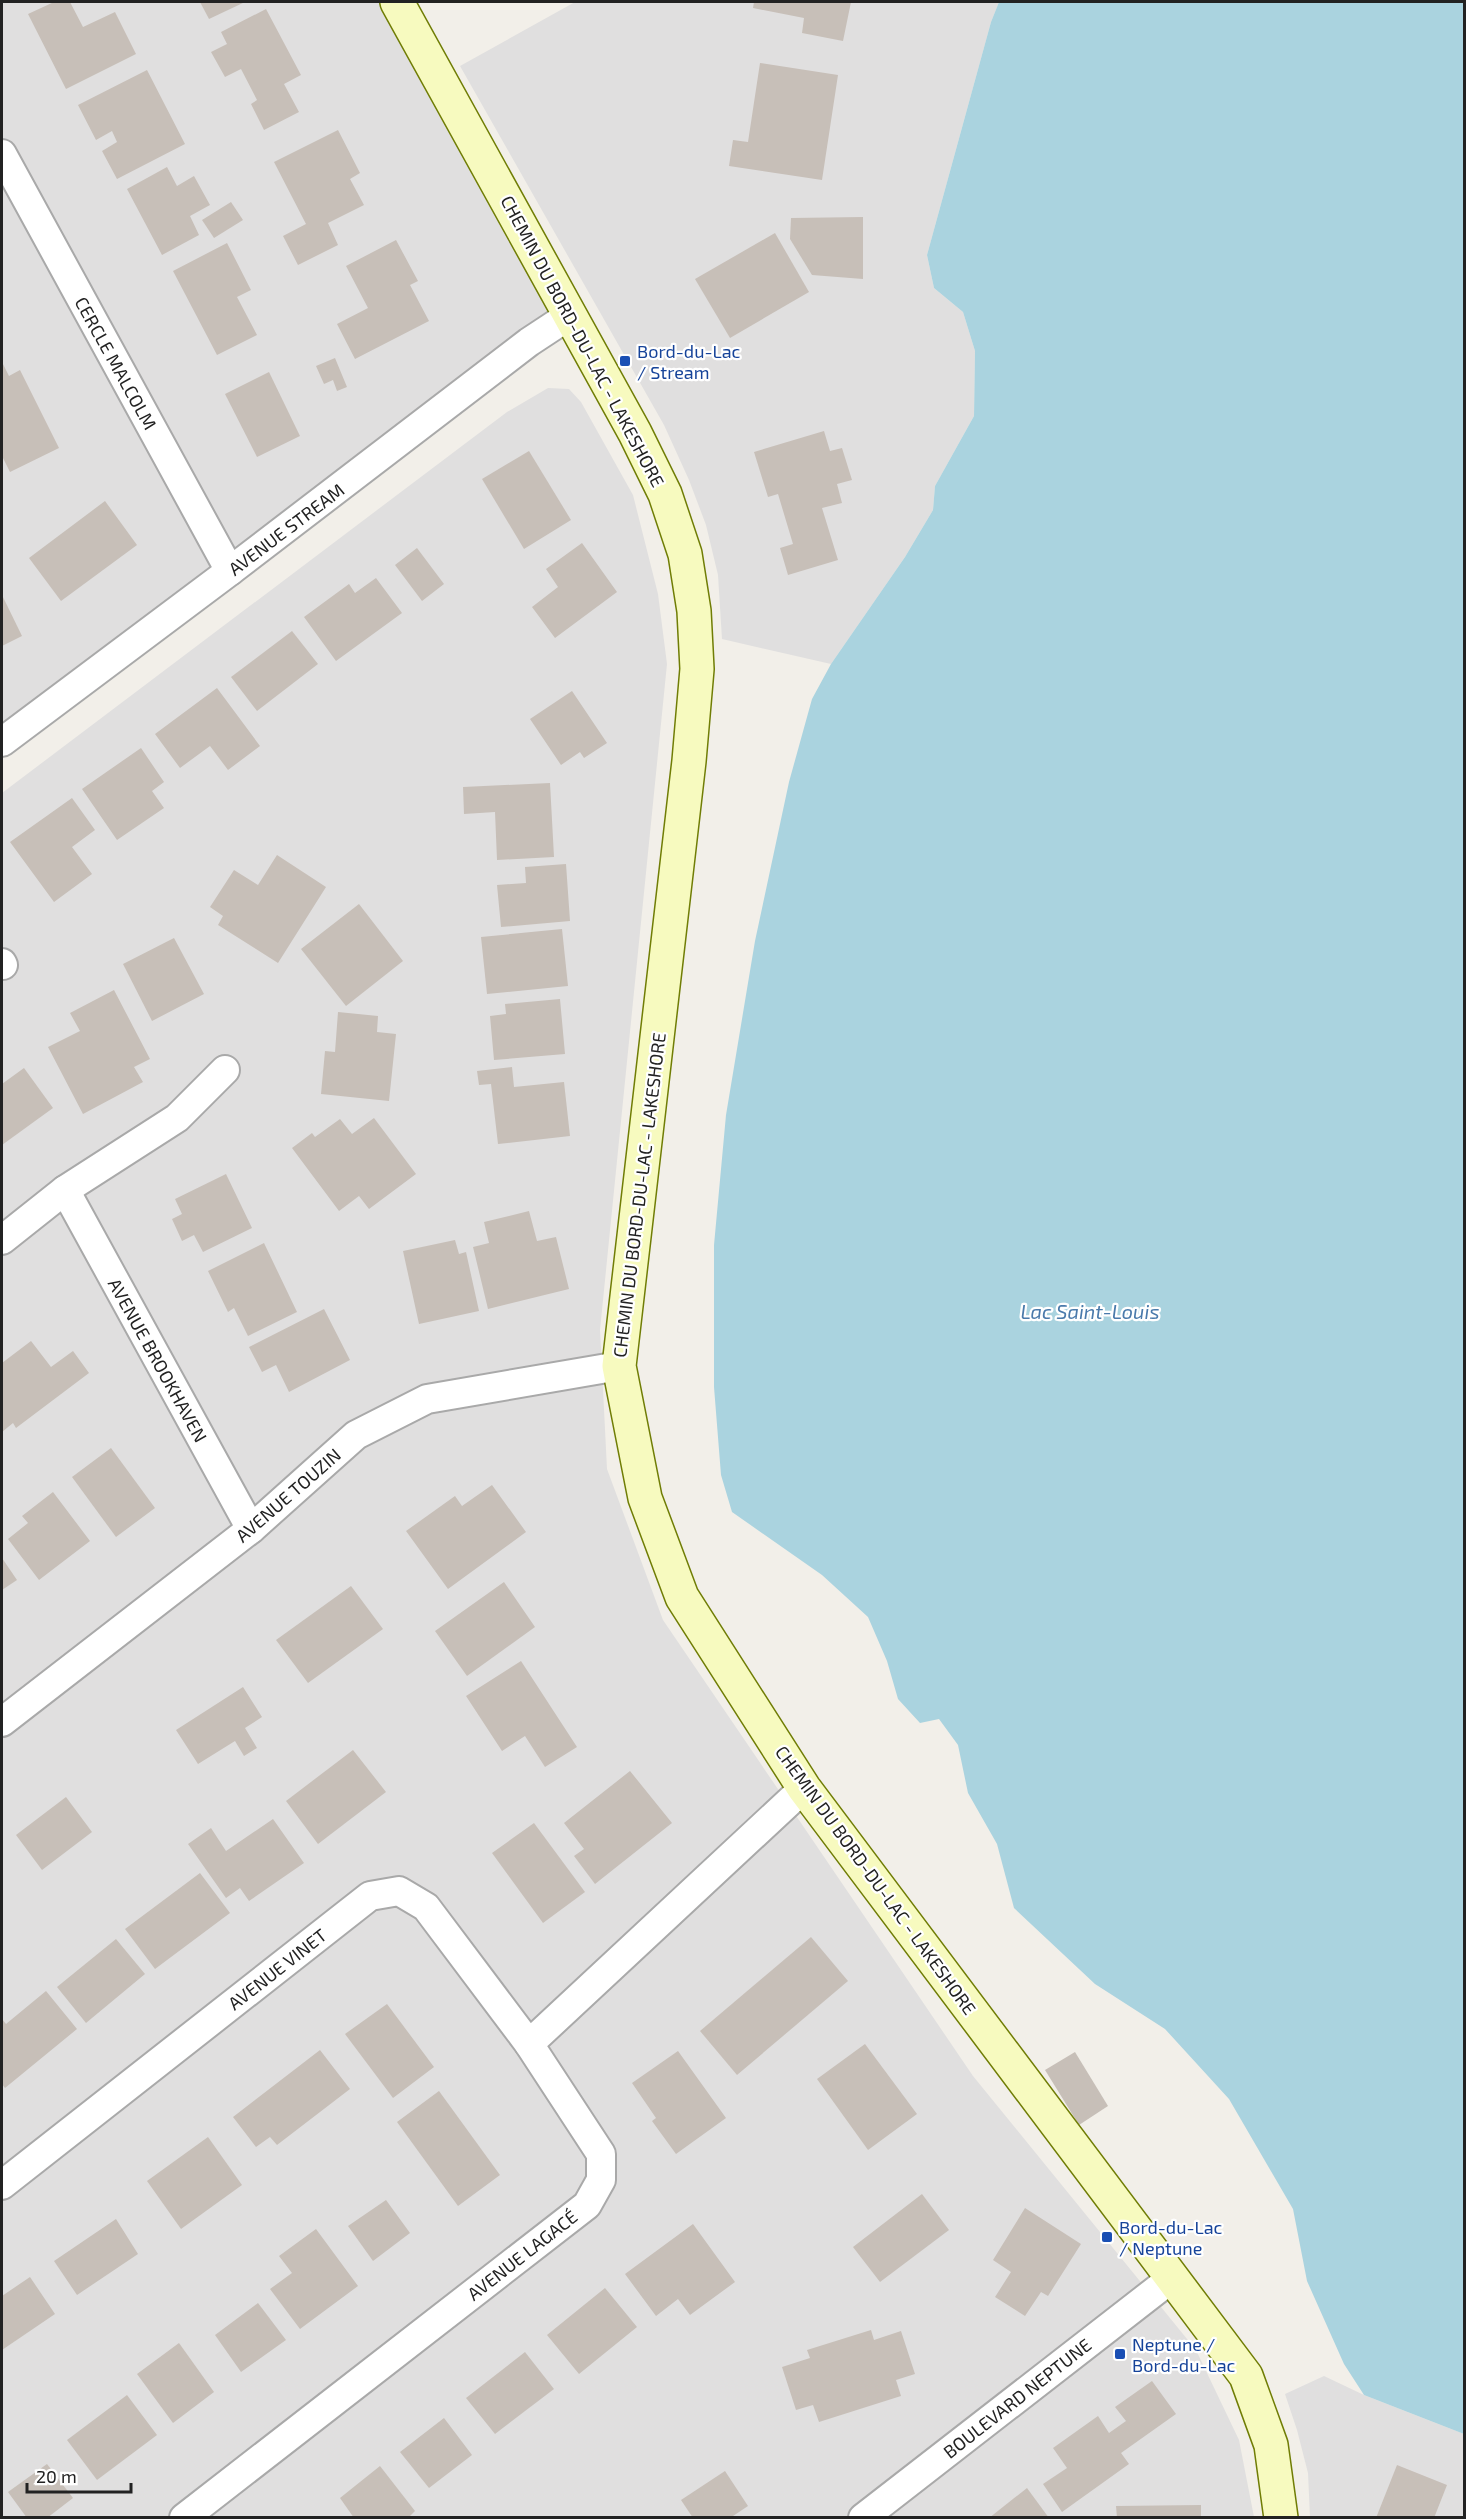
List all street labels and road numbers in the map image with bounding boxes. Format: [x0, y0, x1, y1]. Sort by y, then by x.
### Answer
street label: CHEMIN DU BORD-DU-LAC - LAKESHORE [497, 191, 669, 491]
street label: CERCLE MALCOLM [70, 293, 162, 433]
street label: AVENUE STREAM [224, 478, 348, 580]
street label: CHEMIN DU BORD-DU-LAC - LAKESHORE [608, 1031, 670, 1359]
street label: AVENUE BROOKHAVEN [104, 1274, 212, 1446]
street label: AVENUE TOUZIN [231, 1443, 345, 1547]
street label: CHEMIN DU BORD-DU-LAC - LAKESHORE [771, 1741, 981, 2019]
street label: AVENUE VINET [223, 1923, 331, 2014]
street label: AVENUE LAGACÉ [463, 2205, 581, 2305]
street label: BOULEVARD NEPTUNE [939, 2333, 1095, 2463]

